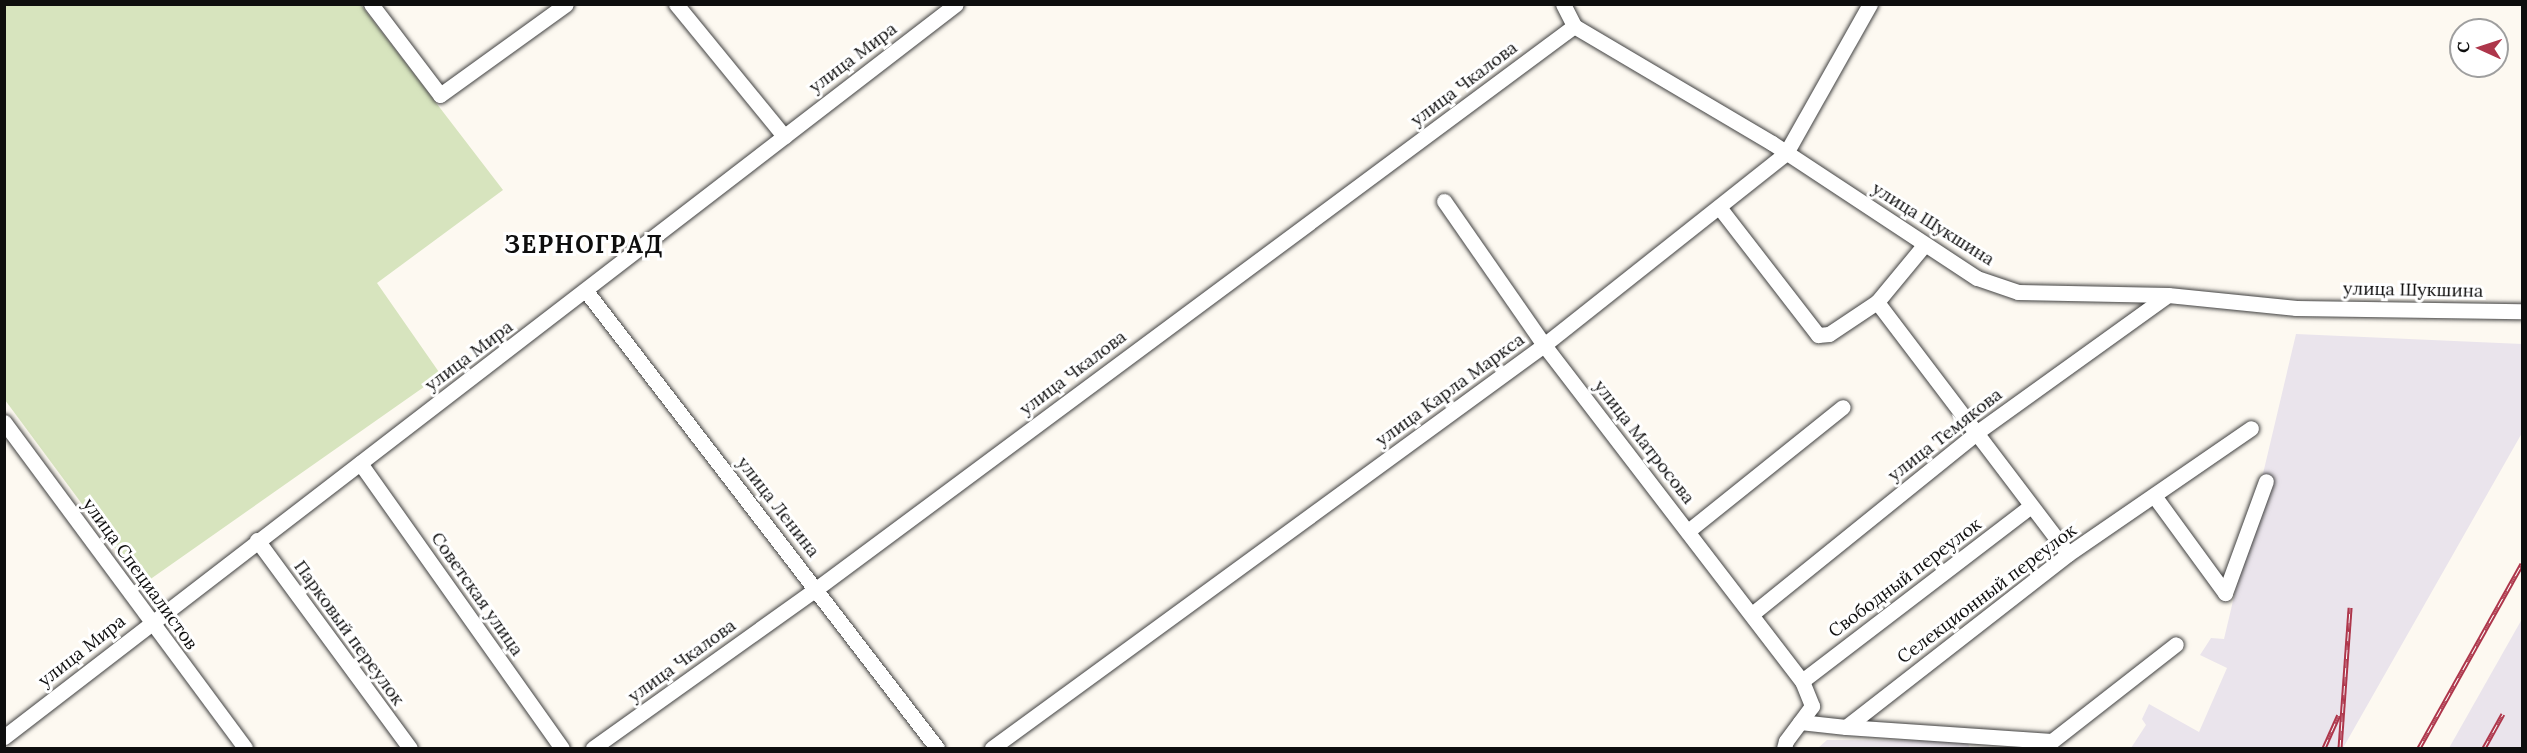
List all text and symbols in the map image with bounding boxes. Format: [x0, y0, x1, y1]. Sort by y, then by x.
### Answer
street label: улица Мира [805, 18, 901, 98]
north arrow [2449, 18, 2509, 78]
street label: улица Чкалова [1406, 37, 1522, 131]
text: С [2453, 41, 2473, 53]
street label: улица Шукшина [1868, 178, 1998, 270]
district label: ЗЕРНОГРАД [504, 231, 664, 259]
street label: улица Шукшина [2343, 278, 2483, 302]
street label: улица Мира [421, 316, 517, 396]
street label: улица Чкалова [1015, 326, 1131, 420]
street label: улица Карла Маркса [1371, 329, 1529, 451]
street label: улица Матросова [1589, 376, 1699, 508]
street label: улица Темякова [1884, 384, 2006, 486]
street label: улица Ленина [732, 453, 824, 561]
street label: улица Специалистов [78, 494, 202, 654]
street label: Свободный переулок [1824, 514, 1986, 642]
street label: Селекционный переулок [1893, 520, 2081, 668]
street label: Советская улица [426, 528, 528, 660]
street label: Парковый переулок [289, 556, 409, 710]
street label: улица Мира [34, 610, 130, 692]
street label: улица Чкалова [624, 615, 740, 707]

